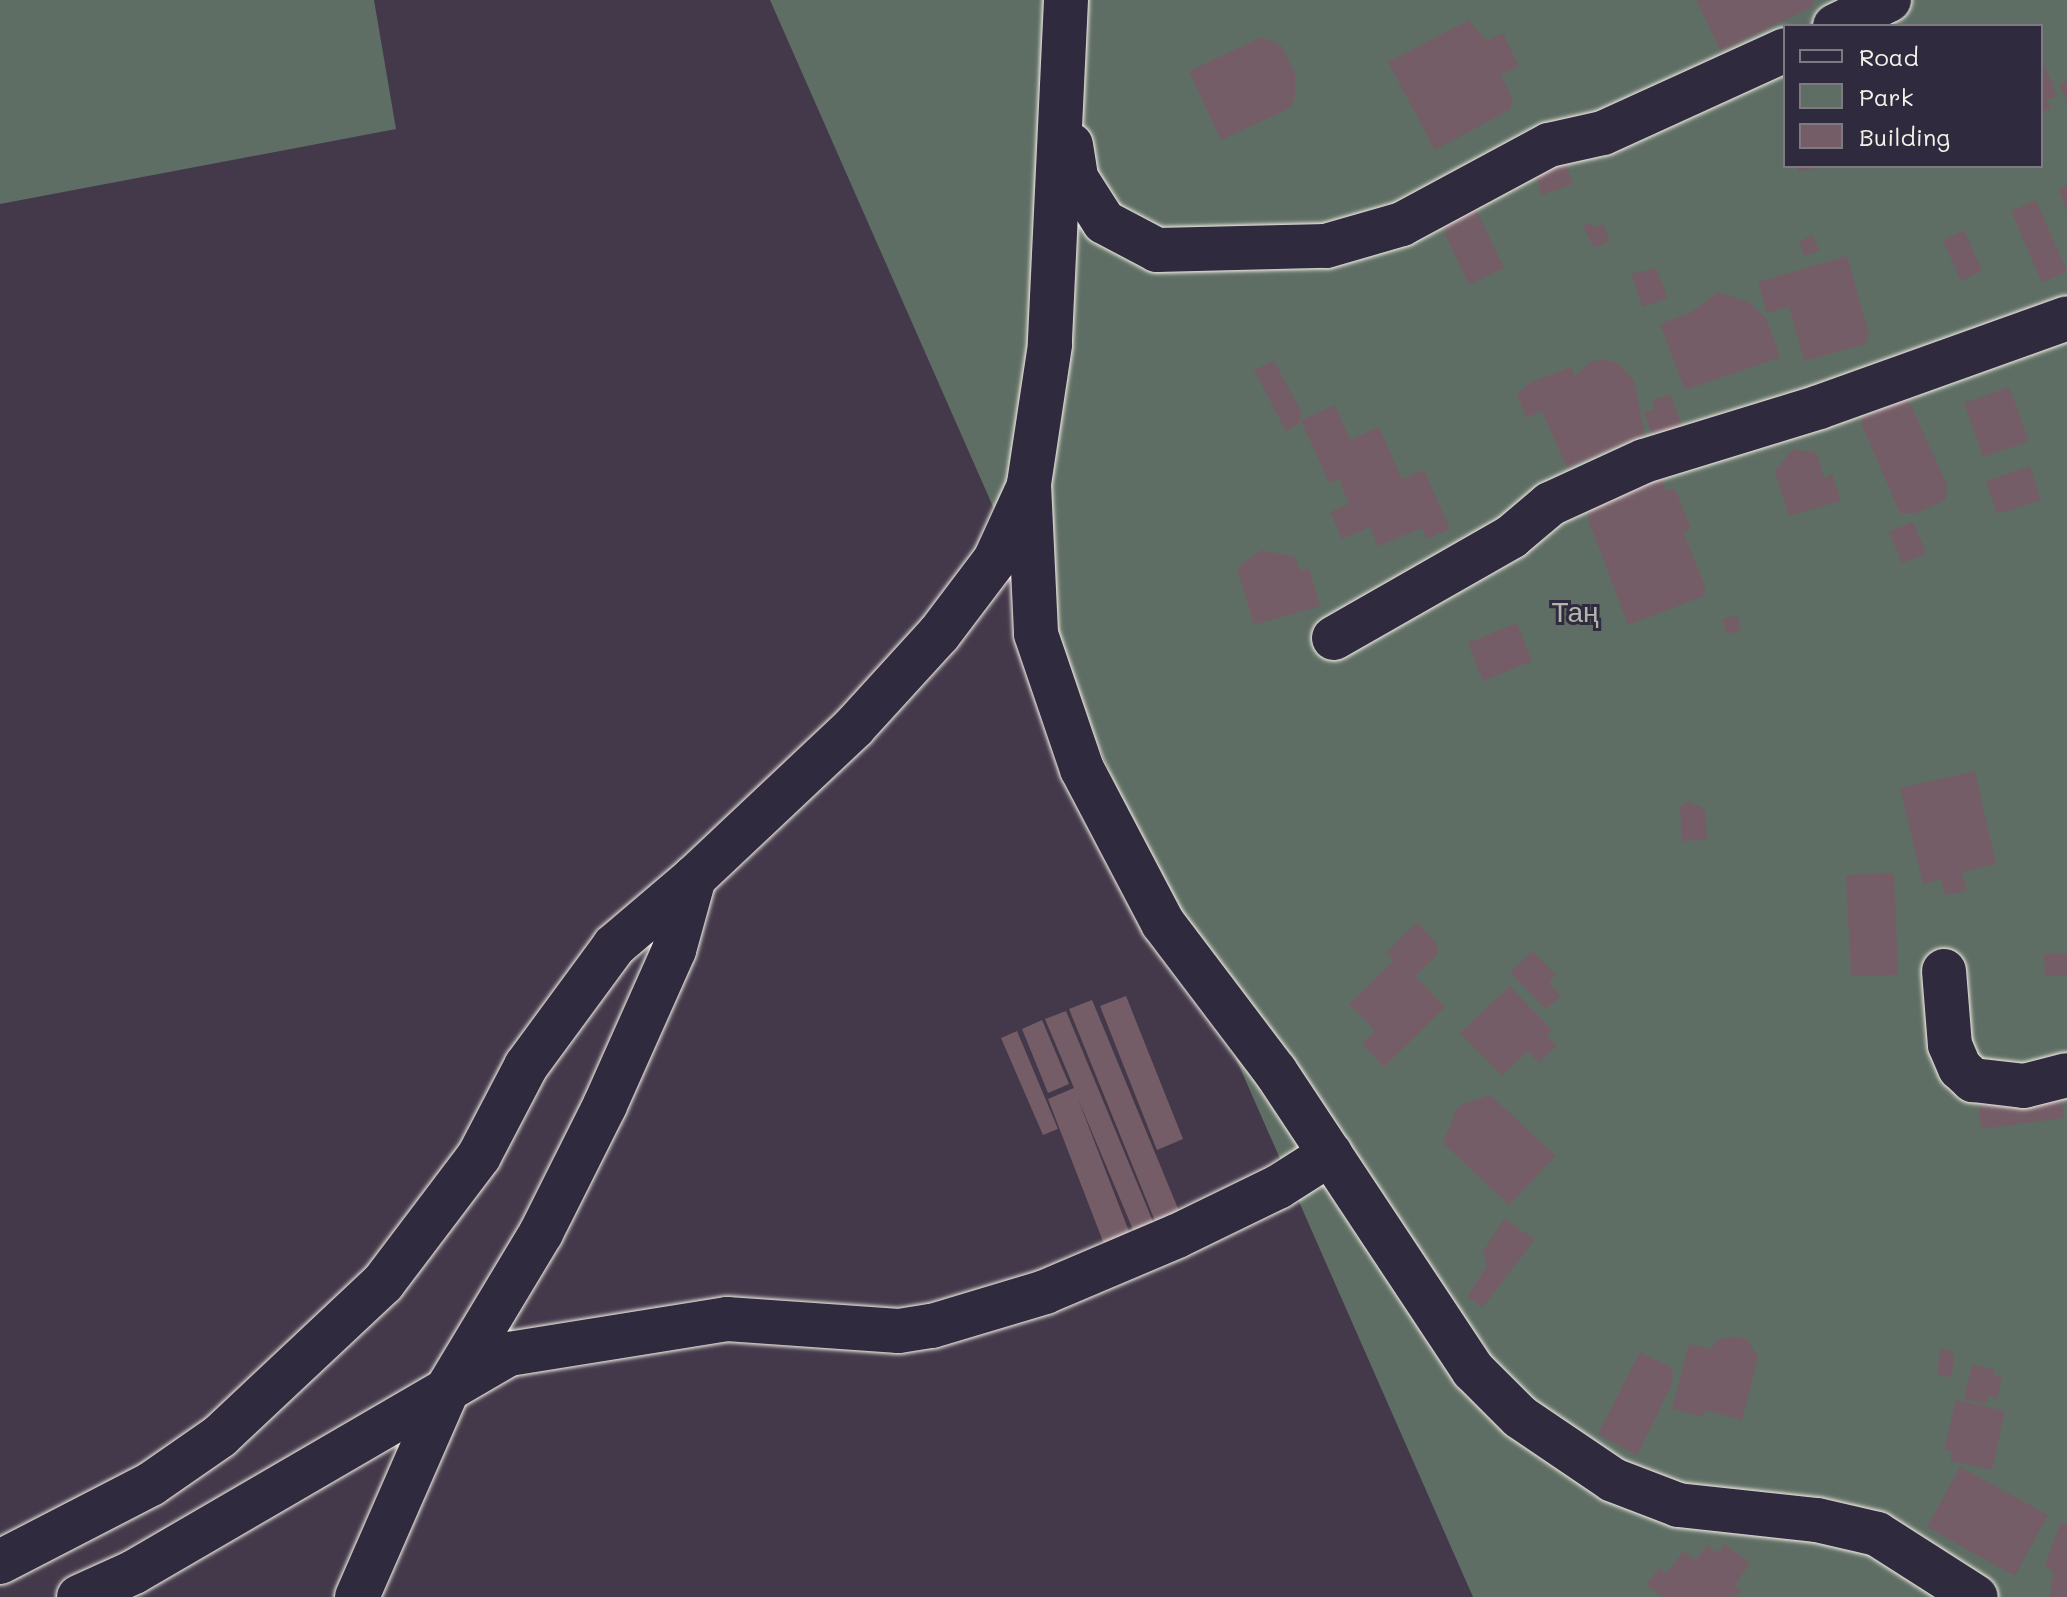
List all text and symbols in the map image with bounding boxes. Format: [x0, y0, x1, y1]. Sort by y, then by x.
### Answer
legend [1783, 24, 2043, 168]
text: Road [1859, 41, 1919, 72]
text: Park [1859, 81, 1913, 112]
text: Building [1859, 121, 1950, 152]
park label: Таң [1552, 594, 1598, 628]

